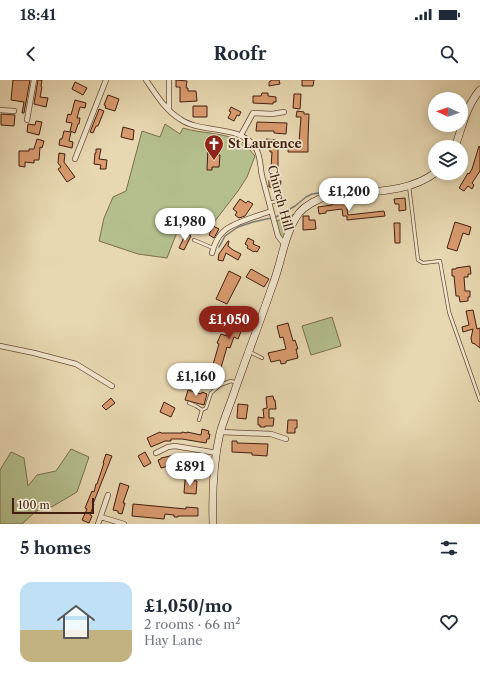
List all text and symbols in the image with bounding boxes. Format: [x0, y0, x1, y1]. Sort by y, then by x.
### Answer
text: 18:41 [20, 5, 56, 24]
icon: back [20, 43, 42, 65]
text: Roofr [214, 43, 266, 65]
icon: search [438, 43, 460, 65]
north arrow [428, 92, 468, 132]
map controls [428, 92, 468, 180]
church icon: St Laurence [203, 133, 225, 161]
place label: St Laurence [228, 136, 302, 151]
button: layers [428, 140, 468, 180]
street label: Church Hill [265, 164, 297, 233]
pin: £1,200 [316, 178, 382, 212]
text: £1,200 [328, 183, 370, 199]
pin: £1,980 [152, 208, 218, 242]
text: £1,980 [164, 213, 206, 229]
pin: £1,050 [196, 306, 262, 340]
text: £1,050 [208, 311, 250, 327]
pin: £1,160 [163, 363, 229, 397]
text: £1,160 [176, 368, 216, 384]
pin: £891 [166, 453, 214, 487]
text: £891 [175, 458, 205, 474]
scale bar [12, 496, 94, 515]
text: 100 m [18, 498, 50, 512]
icon: filters [438, 537, 460, 559]
text: 5 homes [20, 538, 91, 558]
text: £1,050/mo [144, 596, 232, 616]
icon: home [52, 598, 100, 646]
icon: heart [438, 611, 460, 633]
text: 2 rooms · 66 m² [144, 616, 241, 632]
text: Hay Lane [144, 632, 203, 648]

